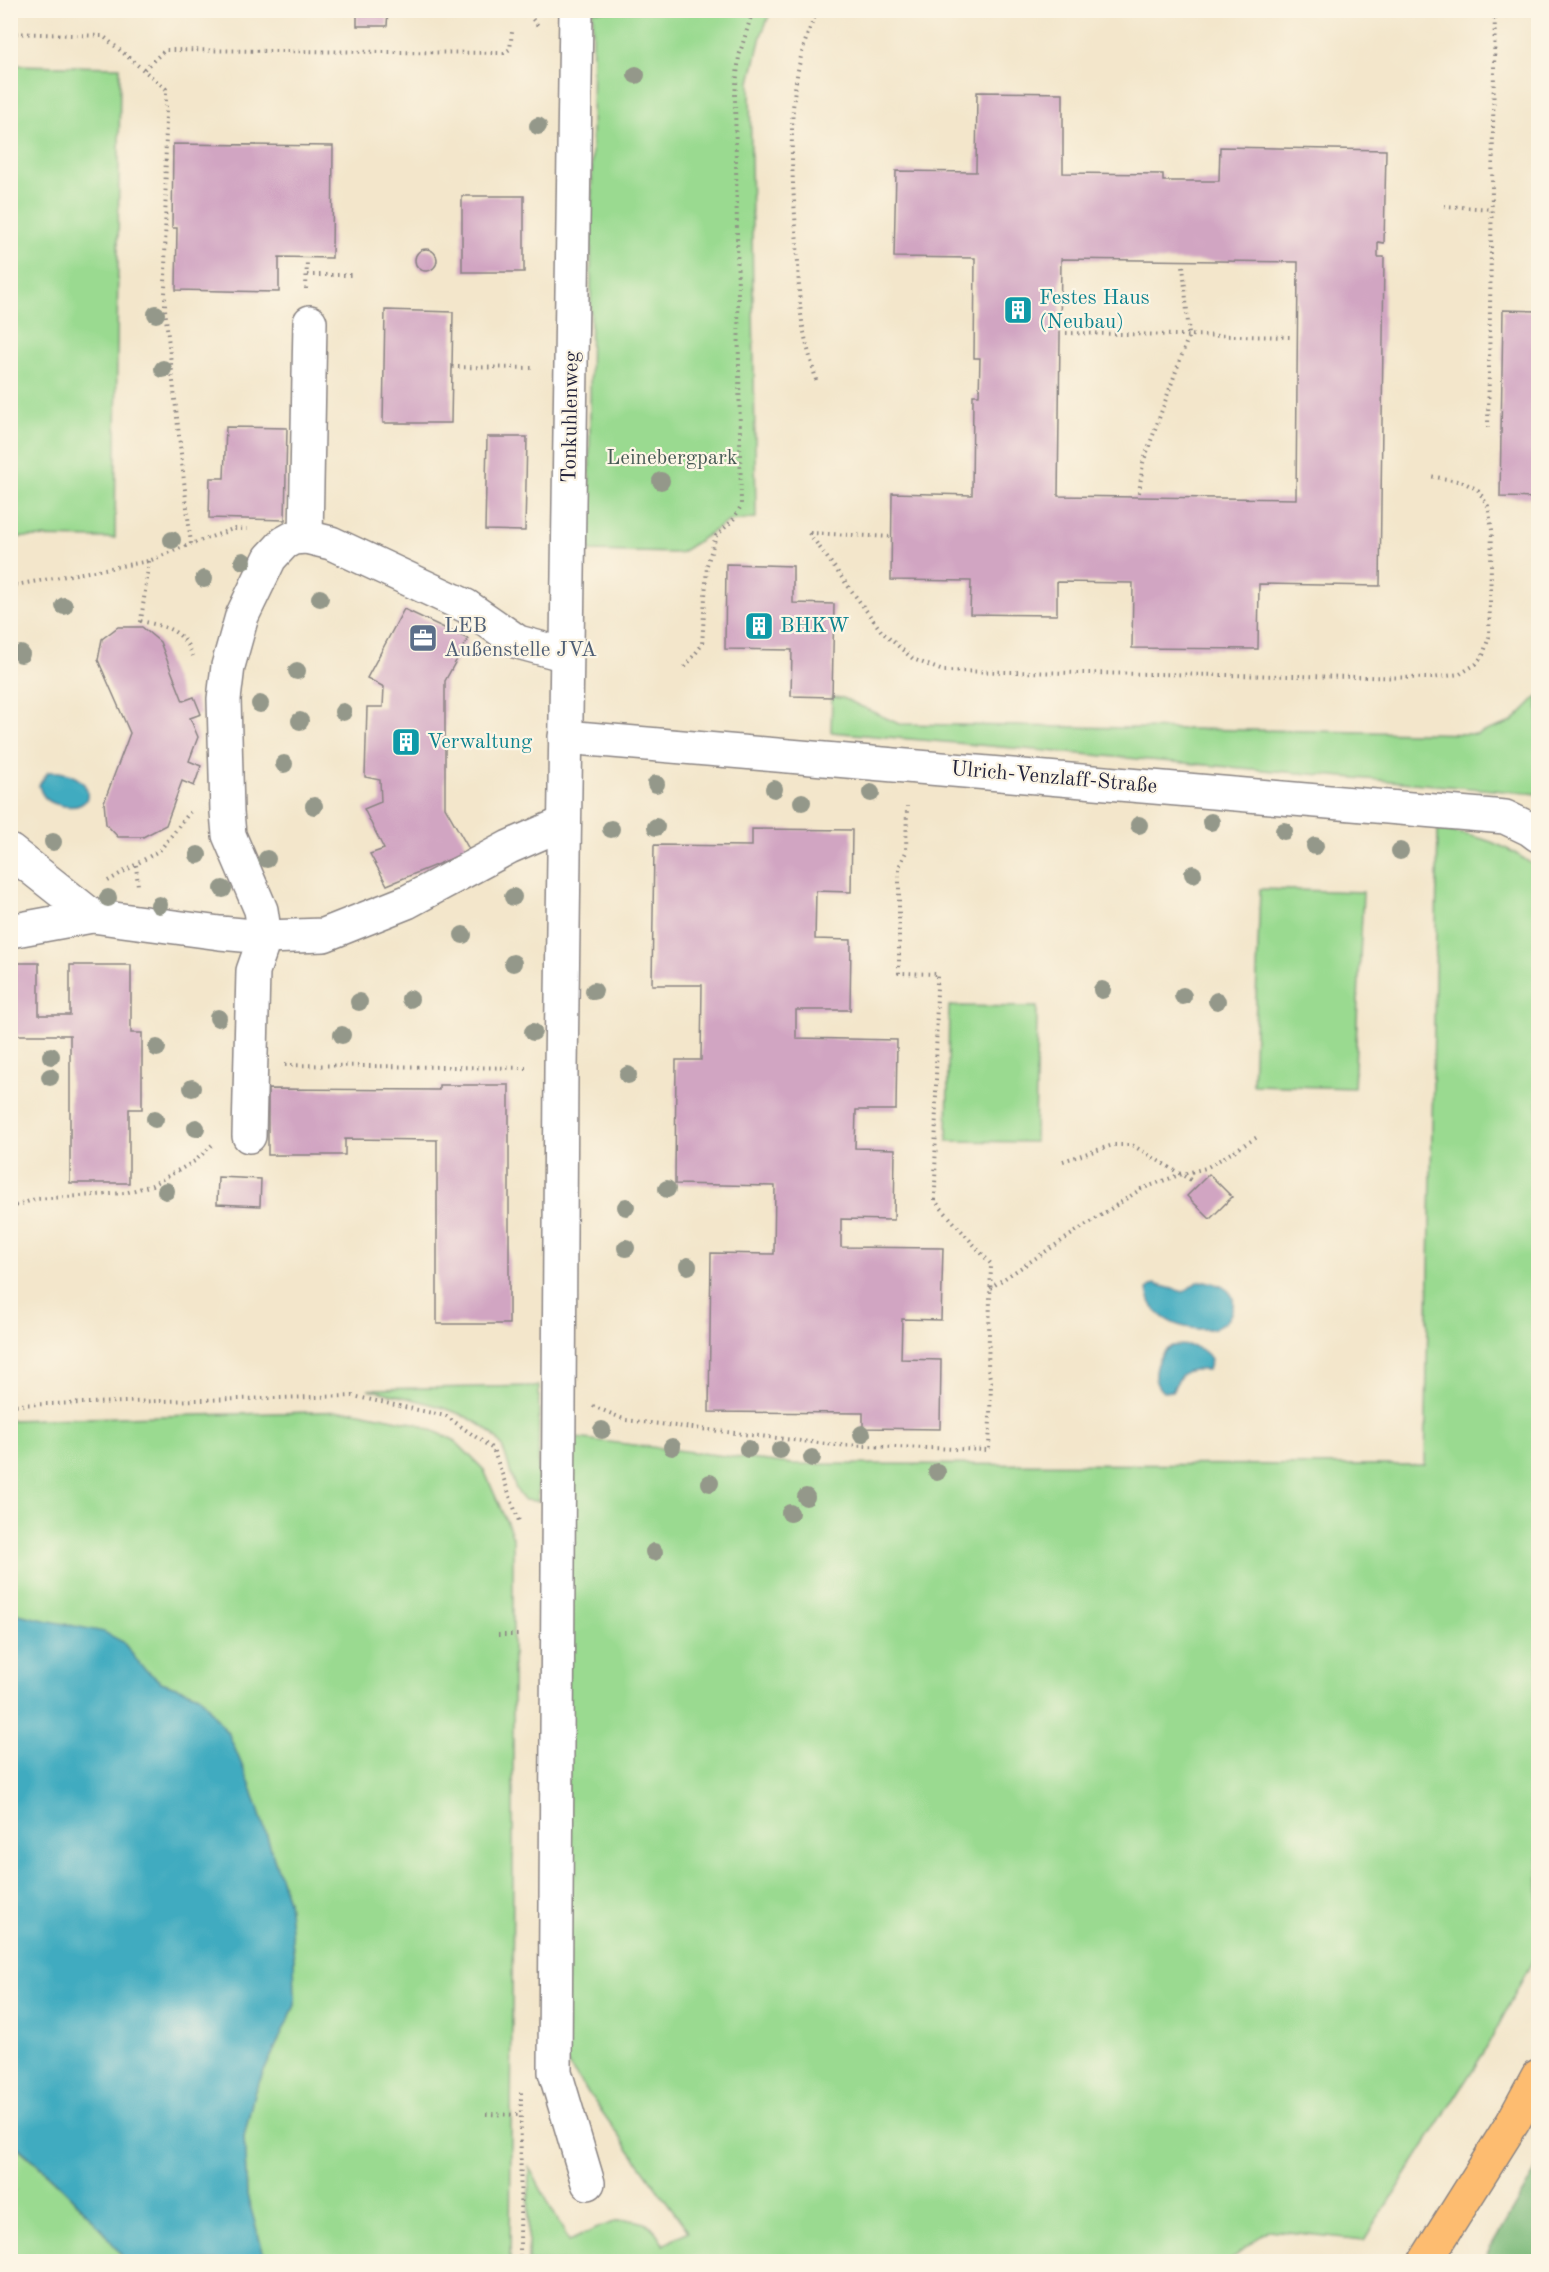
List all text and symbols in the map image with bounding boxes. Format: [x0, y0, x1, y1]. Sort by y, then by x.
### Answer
place label: Festes Haus (Neubau) [1039, 288, 1150, 333]
building icon: Festes Haus (Neubau) [1002, 294, 1034, 326]
street label: Tonkuhlenweg [559, 350, 583, 483]
park label: Leinebergpark [606, 448, 738, 469]
building icon: BHKW [743, 610, 775, 642]
place label: LEB Außenstelle JVA [444, 616, 597, 661]
place label: BHKW [780, 616, 849, 637]
office icon: LEB Außenstelle JVA [407, 622, 439, 654]
building icon: Verwaltung [390, 726, 422, 758]
place label: Verwaltung [427, 732, 533, 753]
street label: Ulrich-Venzlaff-Straße [950, 759, 1158, 797]

